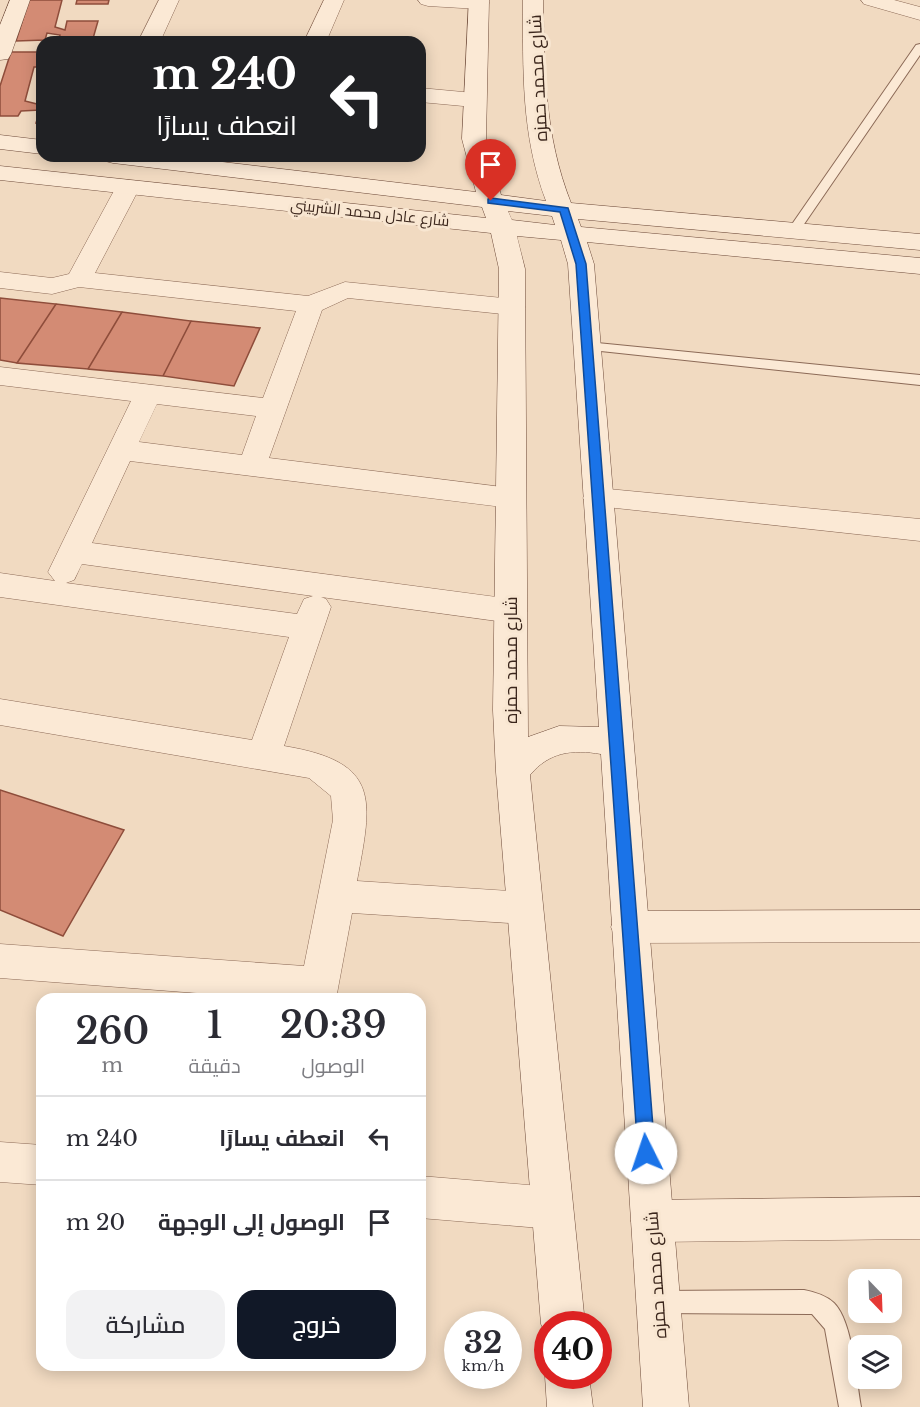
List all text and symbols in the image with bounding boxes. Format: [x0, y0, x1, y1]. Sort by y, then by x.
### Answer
street label: شارع محمد حمزه [524, 14, 553, 142]
text: 240 m [152, 48, 297, 100]
icon: left [318, 60, 396, 138]
text: انعطف يسارًا [156, 109, 297, 142]
pin [465, 139, 516, 201]
icon: arrive [474, 148, 507, 181]
street label: شارع عادل محمد الشربيني [289, 195, 450, 233]
street label: شارع محمد حمزه [500, 596, 523, 724]
text: 1 [207, 1003, 222, 1048]
text: 20:39 [280, 1003, 387, 1048]
text: 260 [75, 1009, 149, 1054]
text: m [102, 1053, 123, 1077]
text: دقيقة [189, 1054, 241, 1078]
text: الوصول [301, 1054, 365, 1078]
position arrow [614, 1121, 678, 1185]
icon: left [363, 1122, 396, 1155]
text: 240 m [66, 1125, 138, 1152]
text: انعطف يسارًا [219, 1125, 345, 1152]
icon: arrive [363, 1206, 396, 1239]
text: 20 m [66, 1209, 125, 1236]
text: الوصول إلى الوجهة [158, 1209, 345, 1236]
street label: شارع محمد حمزه [641, 1211, 672, 1339]
north arrow [848, 1269, 902, 1323]
map controls [848, 1269, 902, 1389]
button: مشاركة [66, 1290, 225, 1359]
button: خروج [237, 1290, 396, 1359]
speed limit sign: 40 [534, 1311, 612, 1389]
text: 32 [464, 1324, 502, 1361]
button: layers [848, 1335, 902, 1389]
text: km/h [462, 1356, 504, 1375]

